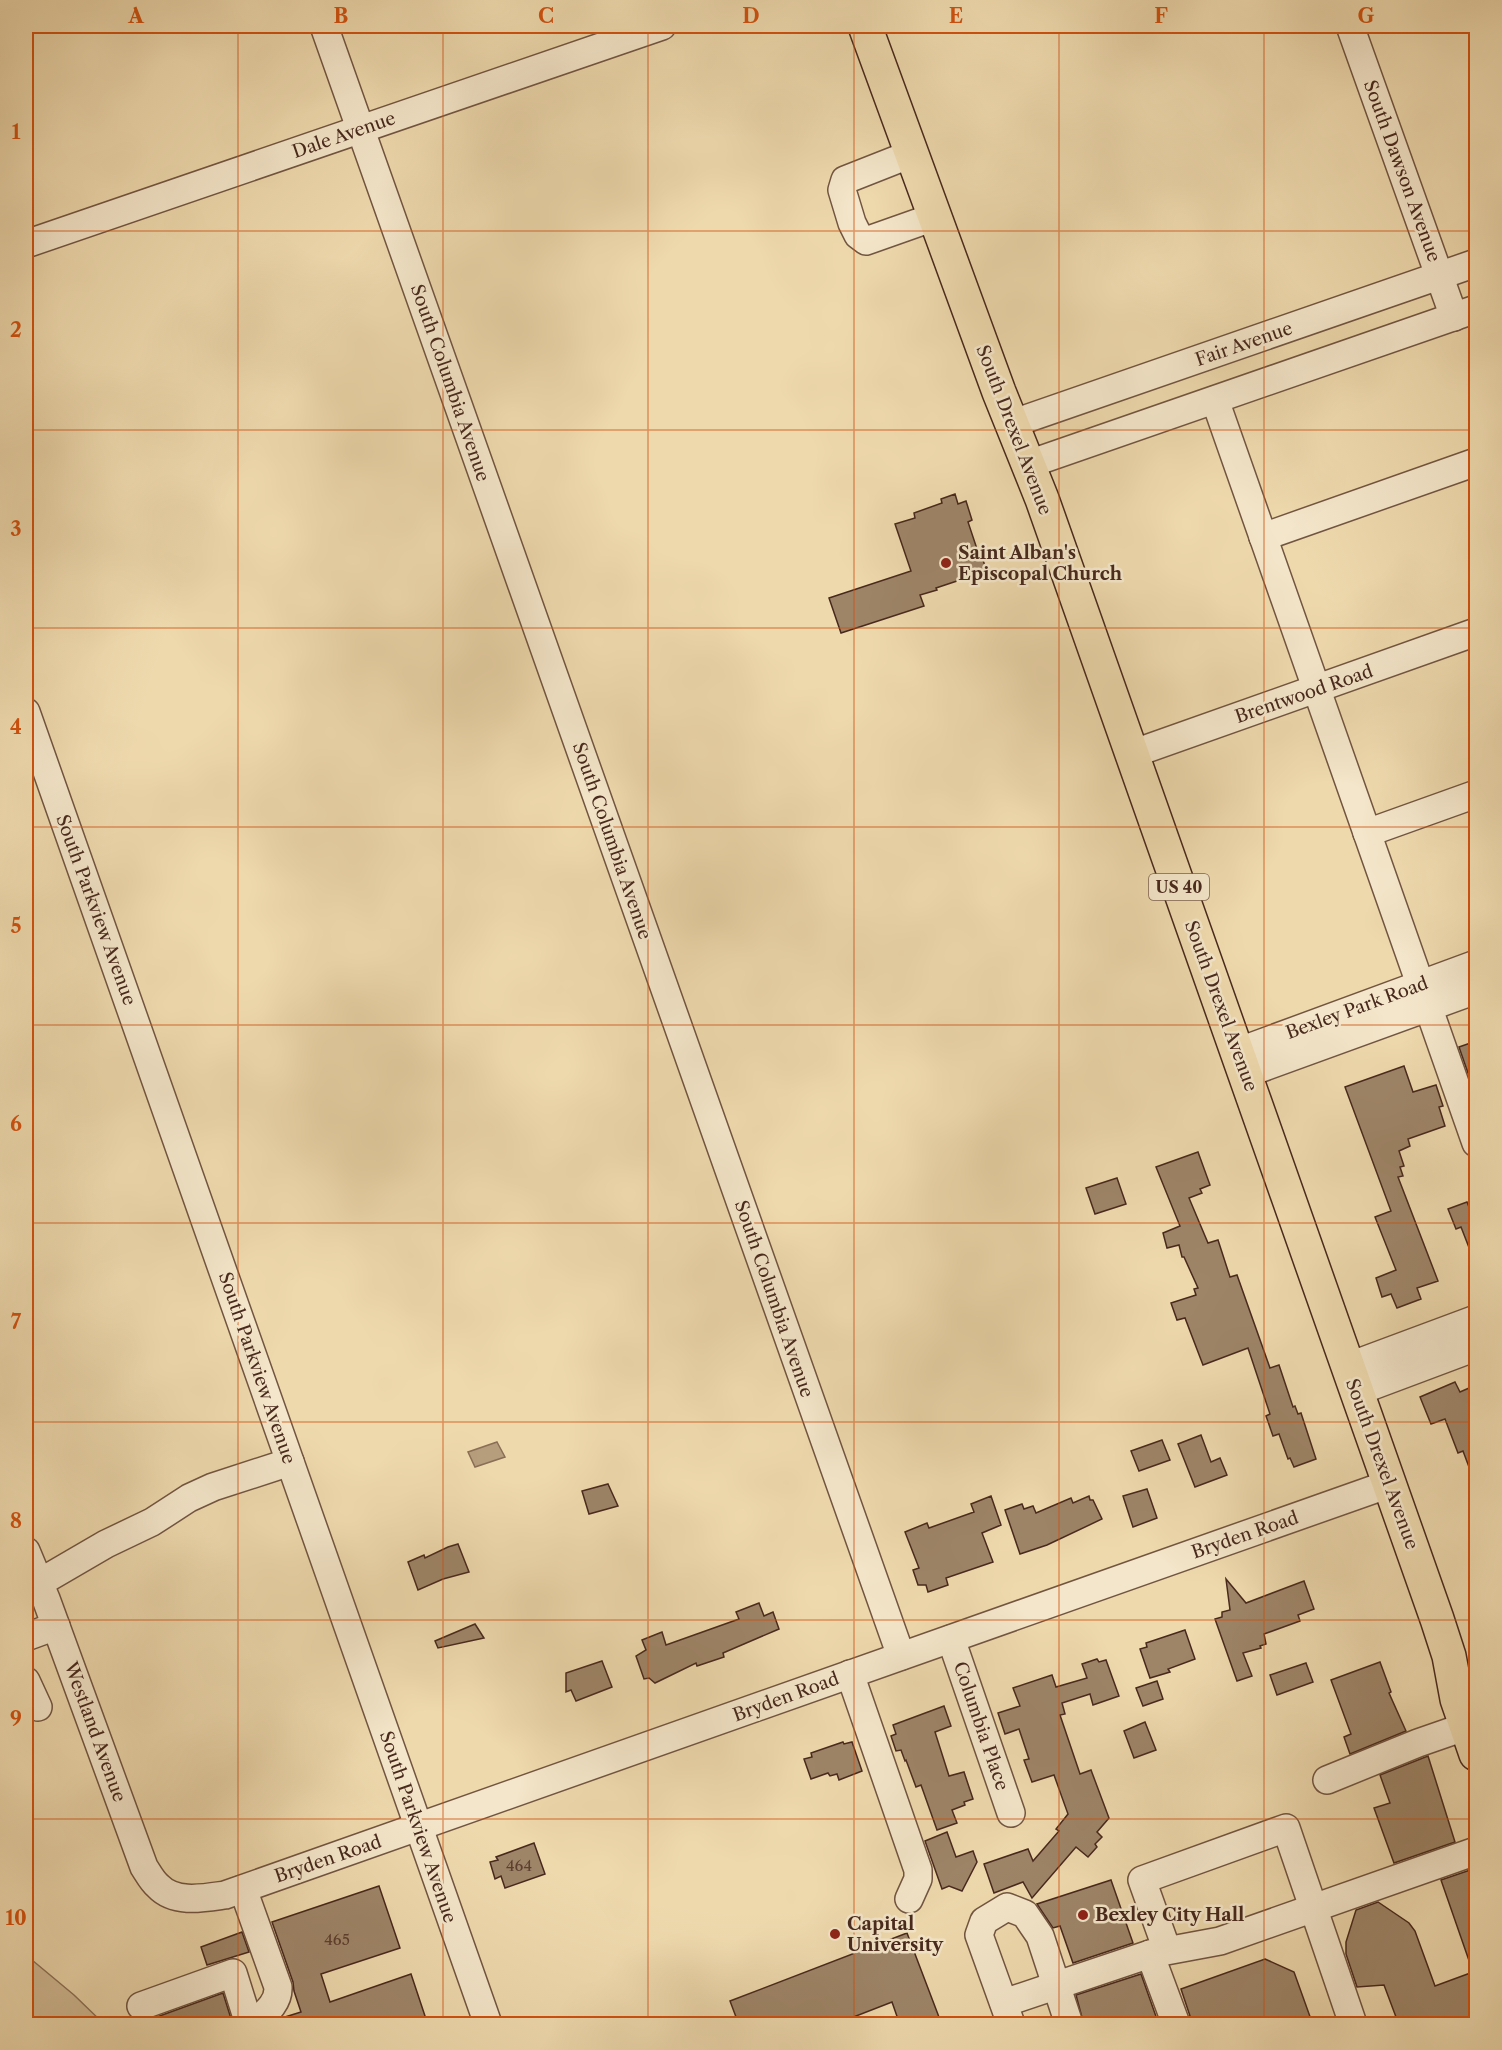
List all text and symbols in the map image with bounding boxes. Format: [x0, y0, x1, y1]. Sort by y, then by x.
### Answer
text: A [127, 4, 144, 28]
text: B [334, 4, 349, 28]
text: C [538, 4, 554, 28]
text: D [742, 4, 760, 28]
text: E [949, 4, 963, 28]
text: F [1154, 4, 1168, 28]
text: G [1358, 4, 1375, 28]
street label: South Dawson Avenue [1359, 77, 1445, 265]
street label: Dale Avenue [290, 107, 398, 163]
text: 1 [12, 120, 21, 144]
street label: South Columbia Avenue [406, 281, 494, 485]
street label: Fair Avenue [1193, 317, 1295, 371]
text: 2 [10, 318, 22, 342]
street label: South Drexel Avenue [971, 342, 1057, 518]
text: 3 [10, 517, 22, 541]
place label: Saint Alban's Episcopal Church [958, 542, 1123, 585]
marker: Saint Alban's Episcopal Church [939, 556, 953, 570]
street label: Brentwood Road [1232, 660, 1376, 728]
text: 4 [10, 715, 22, 739]
street label: South Columbia Avenue [568, 739, 656, 943]
street label: South Parkview Avenue [51, 812, 141, 1008]
road number: US 40 [1149, 874, 1209, 900]
text: 5 [10, 914, 22, 938]
street label: South Drexel Avenue [1180, 918, 1262, 1094]
street label: Bexley Park Road [1283, 972, 1431, 1044]
text: 6 [10, 1112, 22, 1136]
street label: South Columbia Avenue [730, 1197, 818, 1401]
street label: South Parkview Avenue [214, 1269, 300, 1467]
text: 7 [11, 1310, 22, 1334]
street label: South Drexel Avenue [1341, 1376, 1423, 1552]
street label: Bryden Road [1189, 1506, 1301, 1564]
text: 8 [10, 1509, 22, 1533]
street label: Westland Avenue [59, 1658, 131, 1805]
street label: Columbia Place [949, 1659, 1013, 1793]
street label: Bryden Road [730, 1668, 842, 1726]
text: 9 [10, 1707, 22, 1731]
street label: South Parkview Avenue [375, 1728, 461, 1926]
street label: Bryden Road [272, 1830, 384, 1888]
house number: 464 [506, 1856, 532, 1875]
place label: Bexley City Hall [1095, 1904, 1244, 1926]
text: 10 [5, 1906, 27, 1930]
marker: Bexley City Hall [1076, 1908, 1090, 1922]
place label: Capital University [847, 1913, 944, 1956]
marker: Capital University [828, 1927, 842, 1941]
house number: 465 [324, 1930, 350, 1949]

